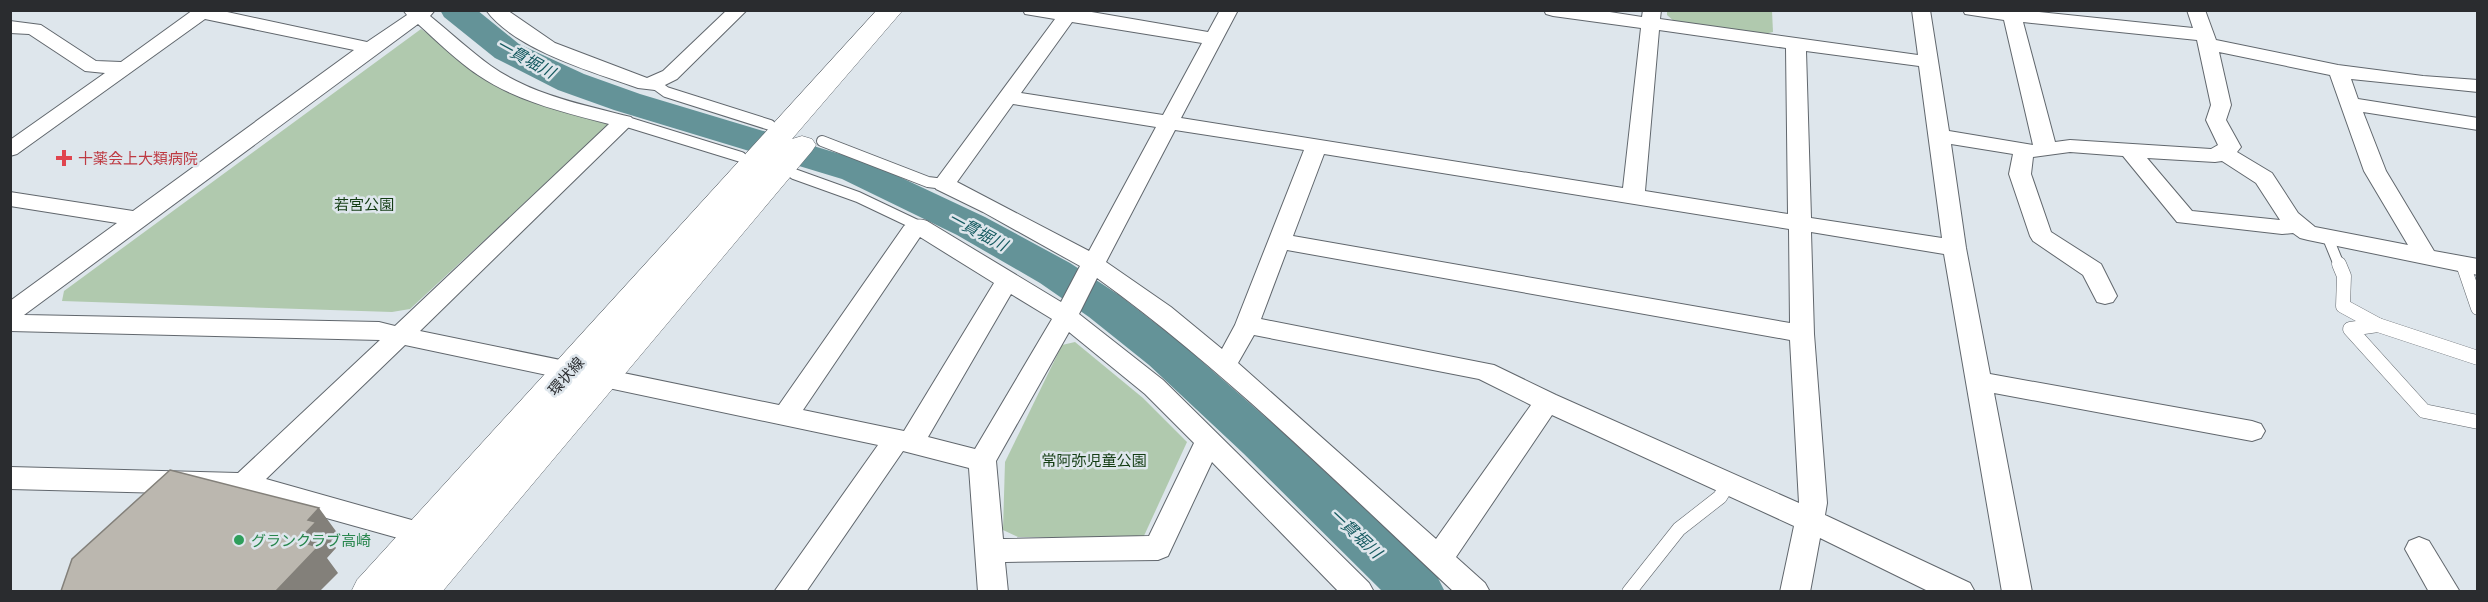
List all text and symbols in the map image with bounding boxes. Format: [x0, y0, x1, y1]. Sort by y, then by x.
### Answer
water label: 一貫堀川 [494, 35, 560, 82]
marker: 十薬会上大類病院 [55, 149, 73, 167]
place label: 十薬会上大類病院 [78, 150, 198, 167]
park label: 若宮公園 [334, 196, 394, 213]
water label: 一貫堀川 [946, 208, 1012, 255]
street label: 環状線 [545, 354, 587, 398]
park label: 常阿弥児童公園 [1041, 452, 1147, 469]
water label: 一貫堀川 [1326, 505, 1387, 563]
place label: グランクラブ高崎 [251, 532, 371, 549]
marker: グランクラブ高崎 [232, 533, 246, 547]

